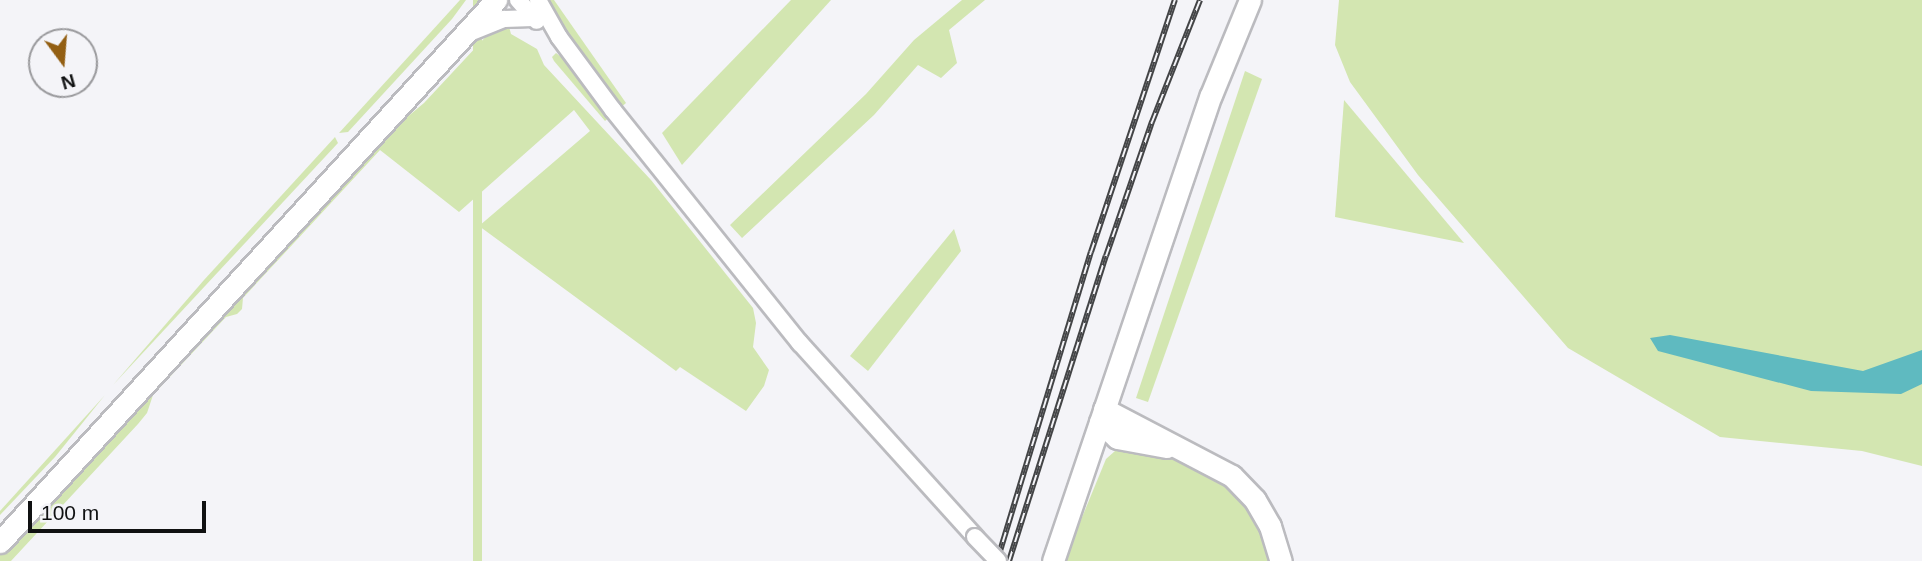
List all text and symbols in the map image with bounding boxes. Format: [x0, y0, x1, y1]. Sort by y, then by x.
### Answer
north arrow [28, 28, 98, 98]
text: N [59, 70, 78, 94]
scale bar [32, 488, 210, 532]
text: 100 m [41, 501, 99, 524]

